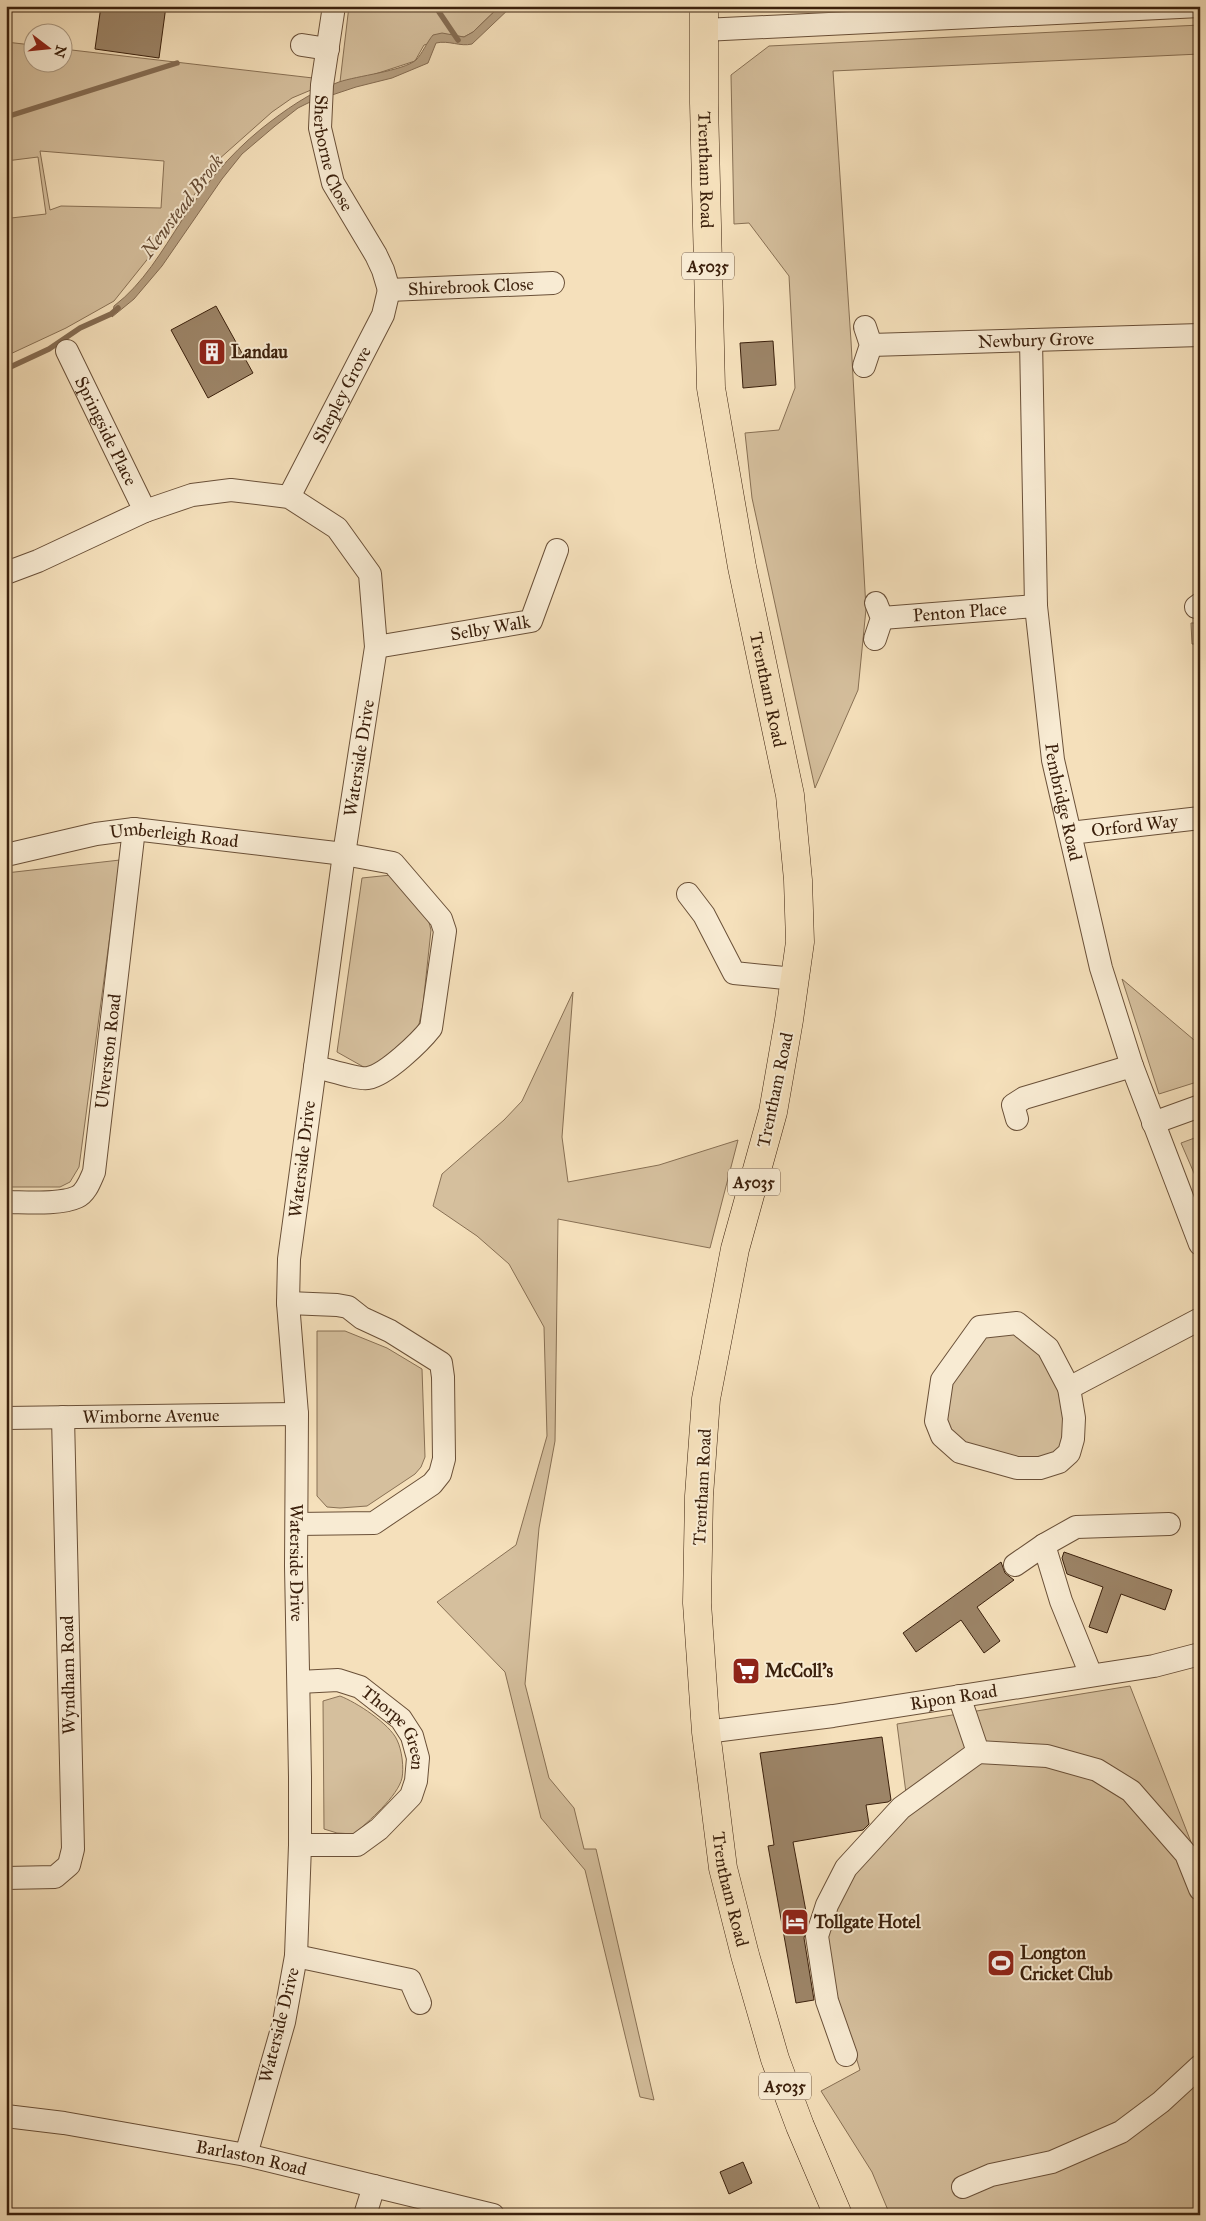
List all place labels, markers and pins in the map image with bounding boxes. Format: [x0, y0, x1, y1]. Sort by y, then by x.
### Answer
building icon: Landau [197, 337, 227, 367]
place label: Landau [231, 341, 288, 363]
supermarket icon: McColl's [731, 1656, 761, 1686]
place label: McColl's [765, 1660, 833, 1682]
hotel icon: Tollgate Hotel [780, 1907, 810, 1937]
place label: Tollgate Hotel [813, 1911, 922, 1934]
place label: Longton Cricket Club [1020, 1942, 1113, 1985]
sports icon: Longton Cricket Club [986, 1948, 1016, 1978]

